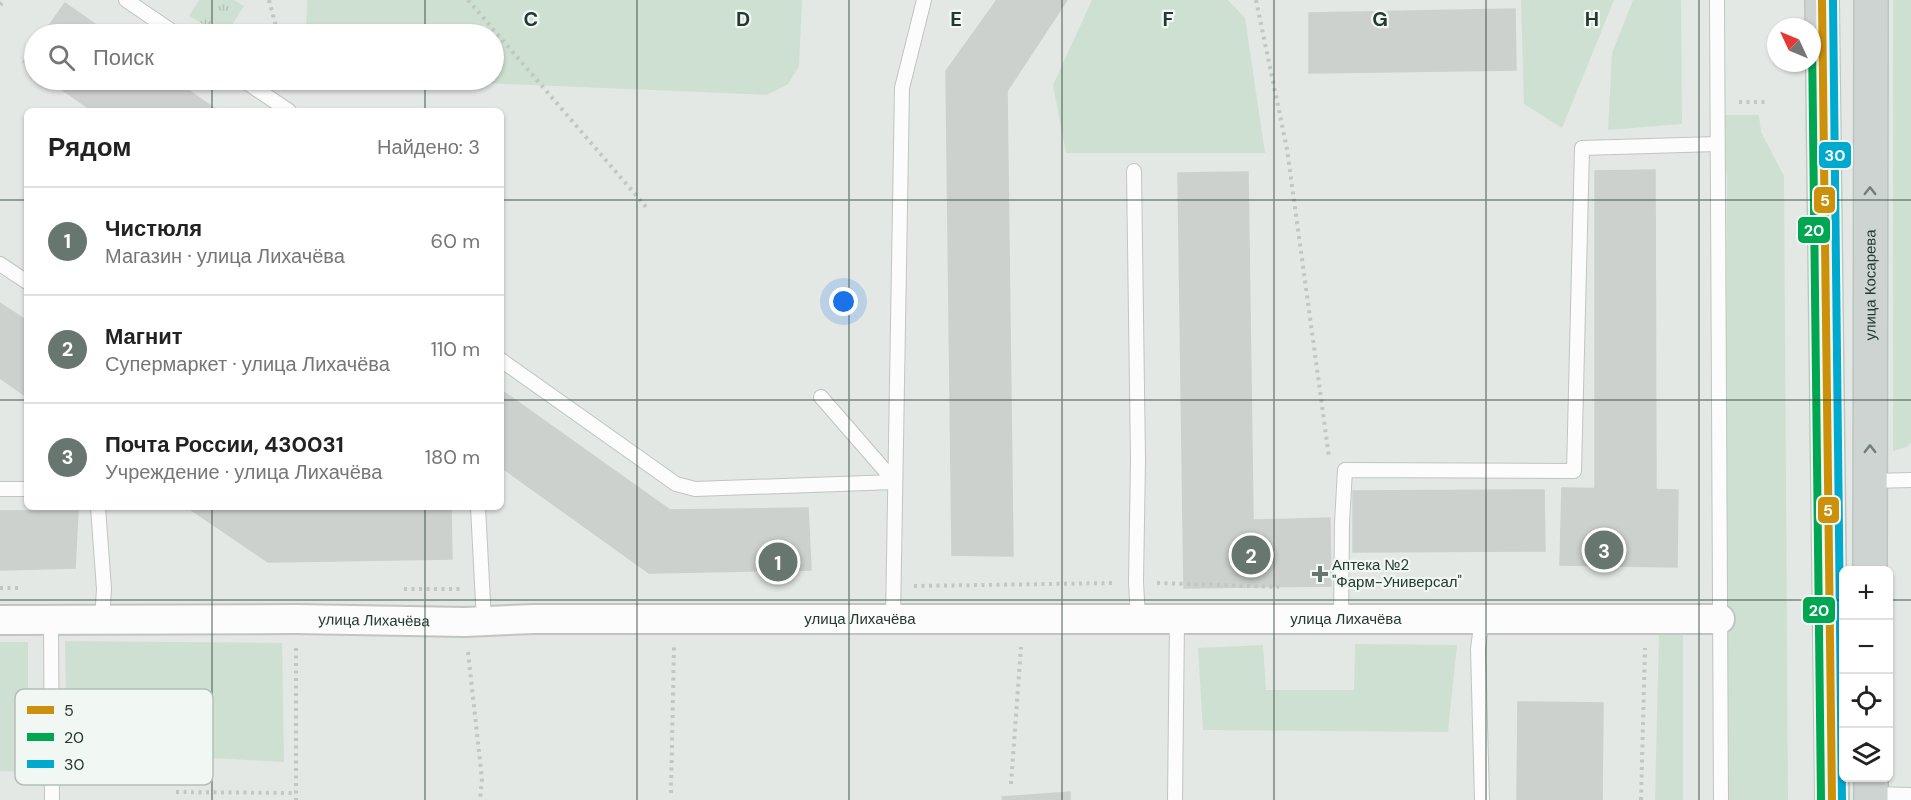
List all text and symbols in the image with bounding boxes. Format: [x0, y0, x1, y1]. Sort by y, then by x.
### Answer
text: C [524, 6, 538, 32]
text: D [736, 6, 750, 32]
text: E [950, 6, 962, 32]
text: F [1162, 6, 1174, 32]
text: G [1372, 6, 1388, 32]
text: H [1585, 6, 1599, 32]
north arrow [1767, 18, 1821, 72]
search box [24, 24, 504, 90]
icon: search [45, 41, 78, 74]
text: Поиск [93, 43, 154, 72]
text: Рядом [48, 130, 131, 164]
text: Найдено: 3 [377, 134, 480, 160]
line badge: 30 [1818, 141, 1852, 169]
text: 30 [1825, 145, 1845, 166]
line badge: 5 [1813, 186, 1836, 214]
one-way arrow [1864, 187, 1876, 196]
text: 5 [1820, 190, 1830, 211]
text: Чистюля [105, 214, 202, 243]
line badge: 20 [1797, 216, 1831, 244]
text: 20 [1804, 220, 1824, 241]
text: 1 [64, 228, 71, 254]
text: 60 m [431, 228, 480, 254]
street label: улица Косарева [1860, 229, 1881, 341]
text: Магазин · улица Лихачёва [105, 243, 345, 269]
your location [829, 287, 858, 316]
text: Магнит [105, 322, 183, 351]
text: 2 [62, 336, 73, 362]
text: 110 m [431, 336, 480, 362]
text: Супермаркет · улица Лихачёва [105, 351, 390, 377]
text: Почта России, 430031 [105, 430, 344, 459]
text: 3 [61, 444, 74, 470]
text: 180 m [425, 444, 480, 470]
one-way arrow [1864, 445, 1876, 454]
text: Учреждение · улица Лихачёва [105, 459, 382, 485]
line badge: 5 [1817, 496, 1840, 524]
text: 5 [1823, 500, 1833, 521]
pin: 3 [1584, 528, 1624, 572]
pin: 2 [1232, 532, 1270, 578]
pin: 1 [758, 540, 798, 584]
place label: Аптека №2 "Фарм-Универсал" [1332, 555, 1462, 592]
map controls [1839, 566, 1893, 782]
button: + [1839, 566, 1893, 620]
marker: Аптека №2 "Фарм-Универсал" [1313, 567, 1327, 581]
line badge: 20 [1802, 596, 1836, 624]
text: 20 [1809, 600, 1829, 621]
street label: улица Лихачёва [318, 609, 430, 631]
street label: улица Лихачёва [804, 609, 916, 629]
street label: улица Лихачёва [1290, 609, 1402, 629]
button: − [1839, 620, 1893, 674]
button: locate [1839, 674, 1893, 728]
legend [15, 689, 213, 785]
text: 5 [64, 700, 74, 721]
text: 20 [64, 727, 84, 748]
button: layers [1839, 728, 1893, 782]
text: 30 [64, 754, 84, 775]

